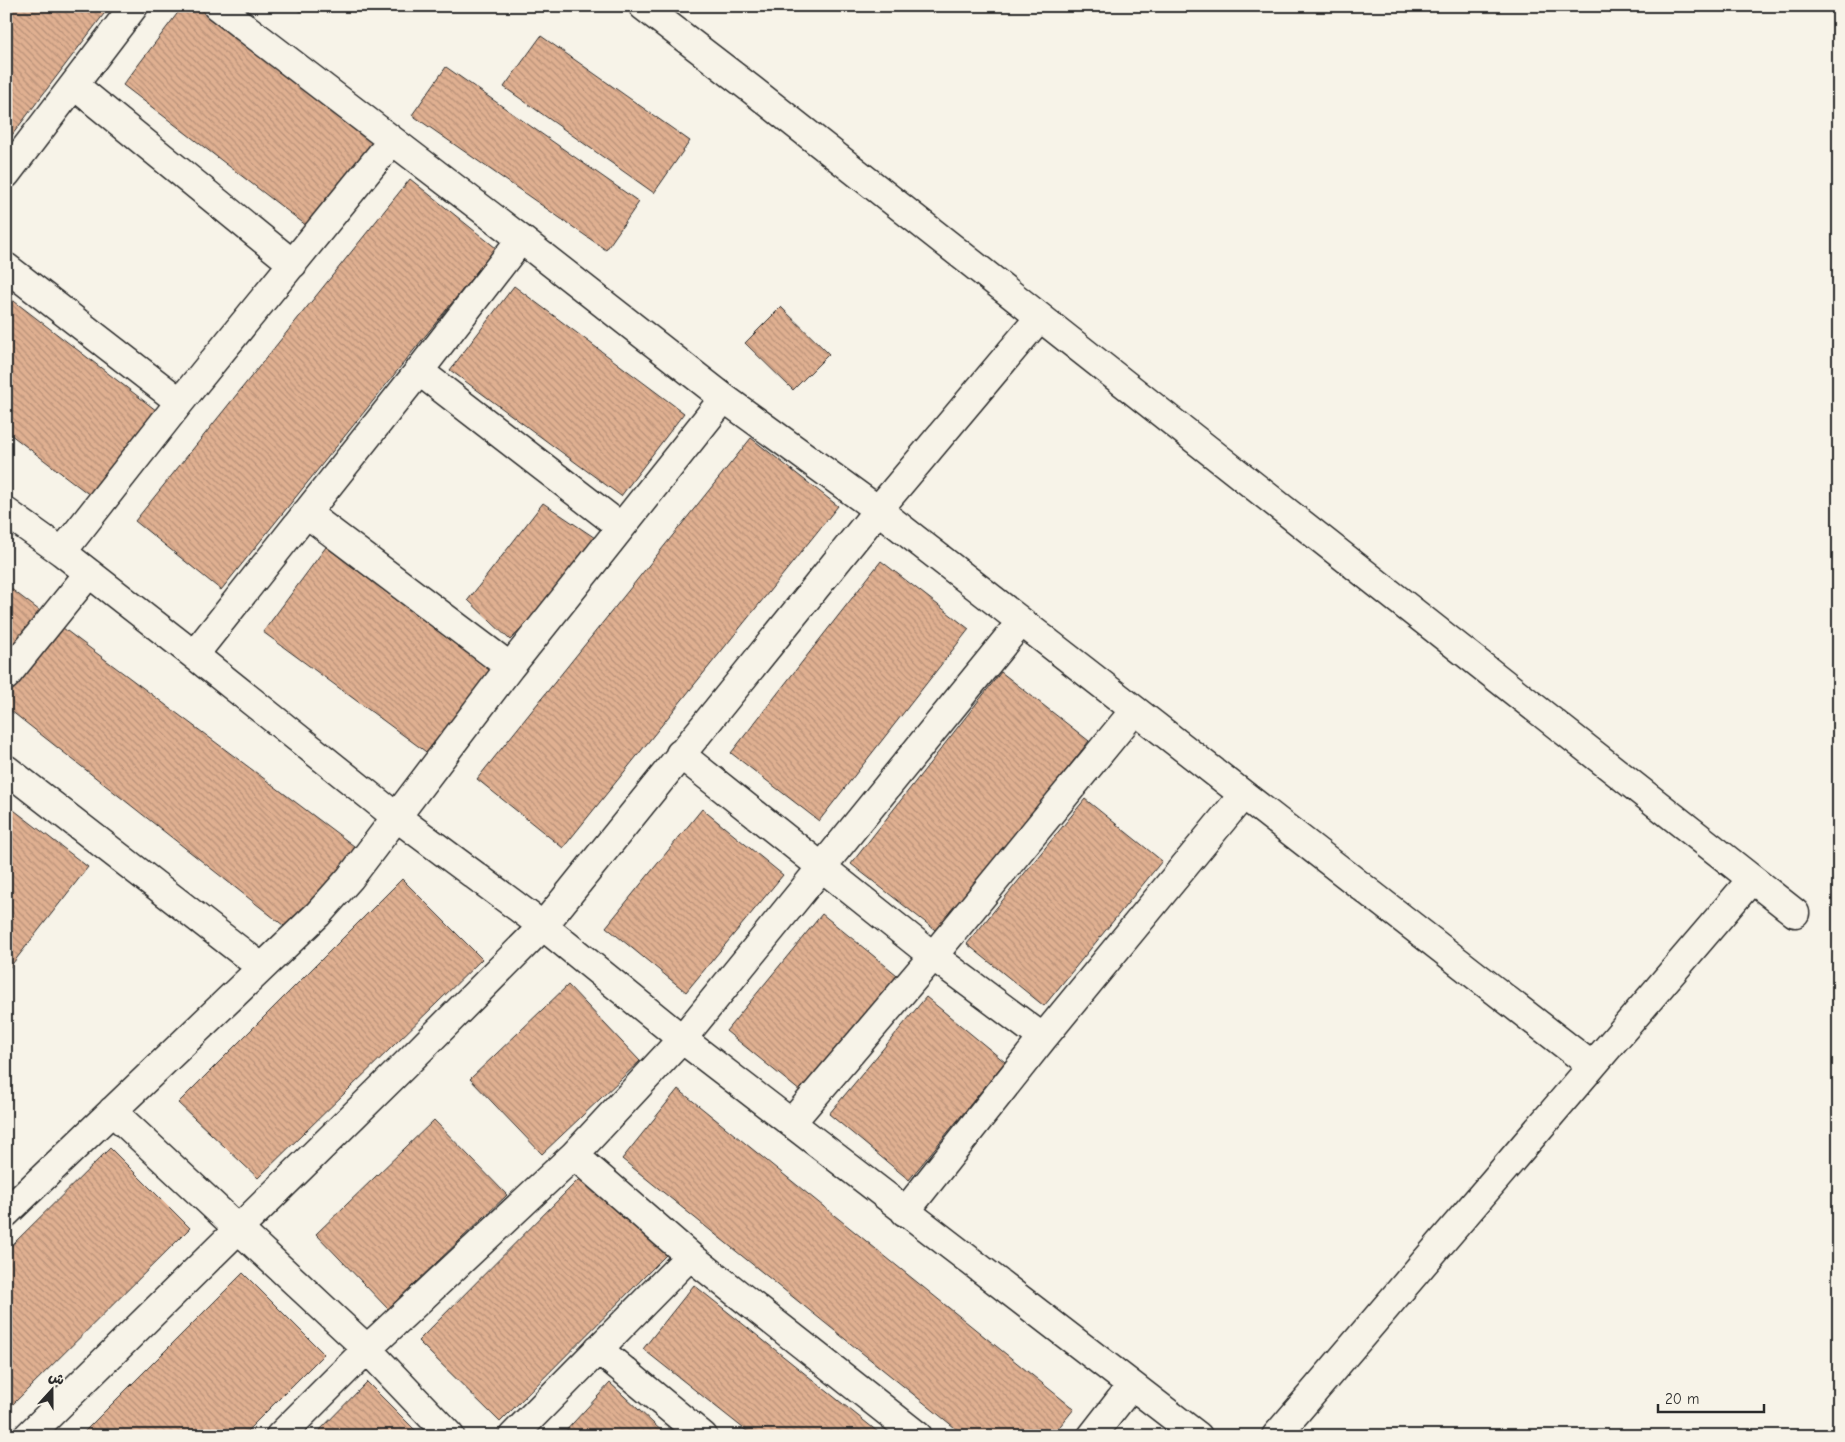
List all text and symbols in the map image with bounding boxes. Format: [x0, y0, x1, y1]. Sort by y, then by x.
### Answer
north arrow [28, 1364, 78, 1414]
text: ش [46, 1368, 67, 1389]
scale bar [1658, 1382, 1764, 1414]
text: 20 m [1665, 1390, 1699, 1408]

